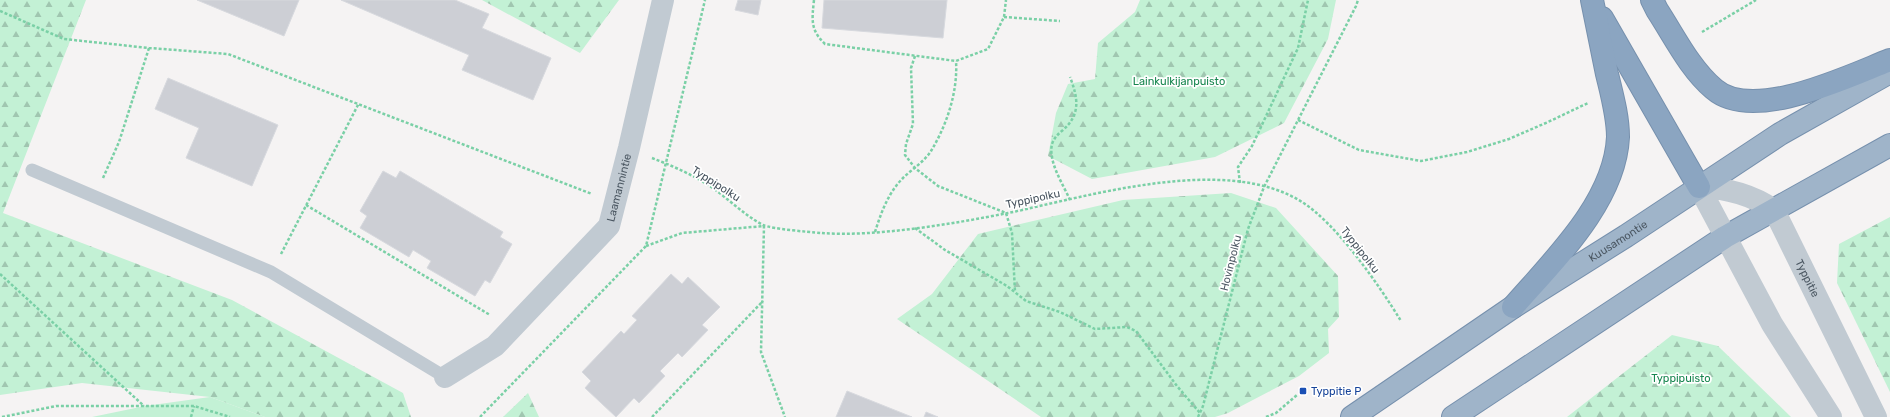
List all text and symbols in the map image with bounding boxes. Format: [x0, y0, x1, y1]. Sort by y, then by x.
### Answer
park label: Lainkulkijanpuisto [1133, 75, 1225, 88]
street label: Laamannintie [604, 152, 634, 223]
street label: Typpipolku [689, 164, 743, 204]
street label: Typpipolku [1005, 187, 1061, 211]
street label: Kuusamontie [1586, 217, 1650, 264]
street label: Typpipolku [1338, 224, 1382, 276]
street label: Hovinpolku [1218, 234, 1244, 292]
street label: Typpitie [1793, 257, 1822, 299]
park label: Typpipuisto [1651, 372, 1711, 385]
place label: Typpitie P [1311, 385, 1361, 398]
marker: Typpitie P [1298, 386, 1308, 396]

